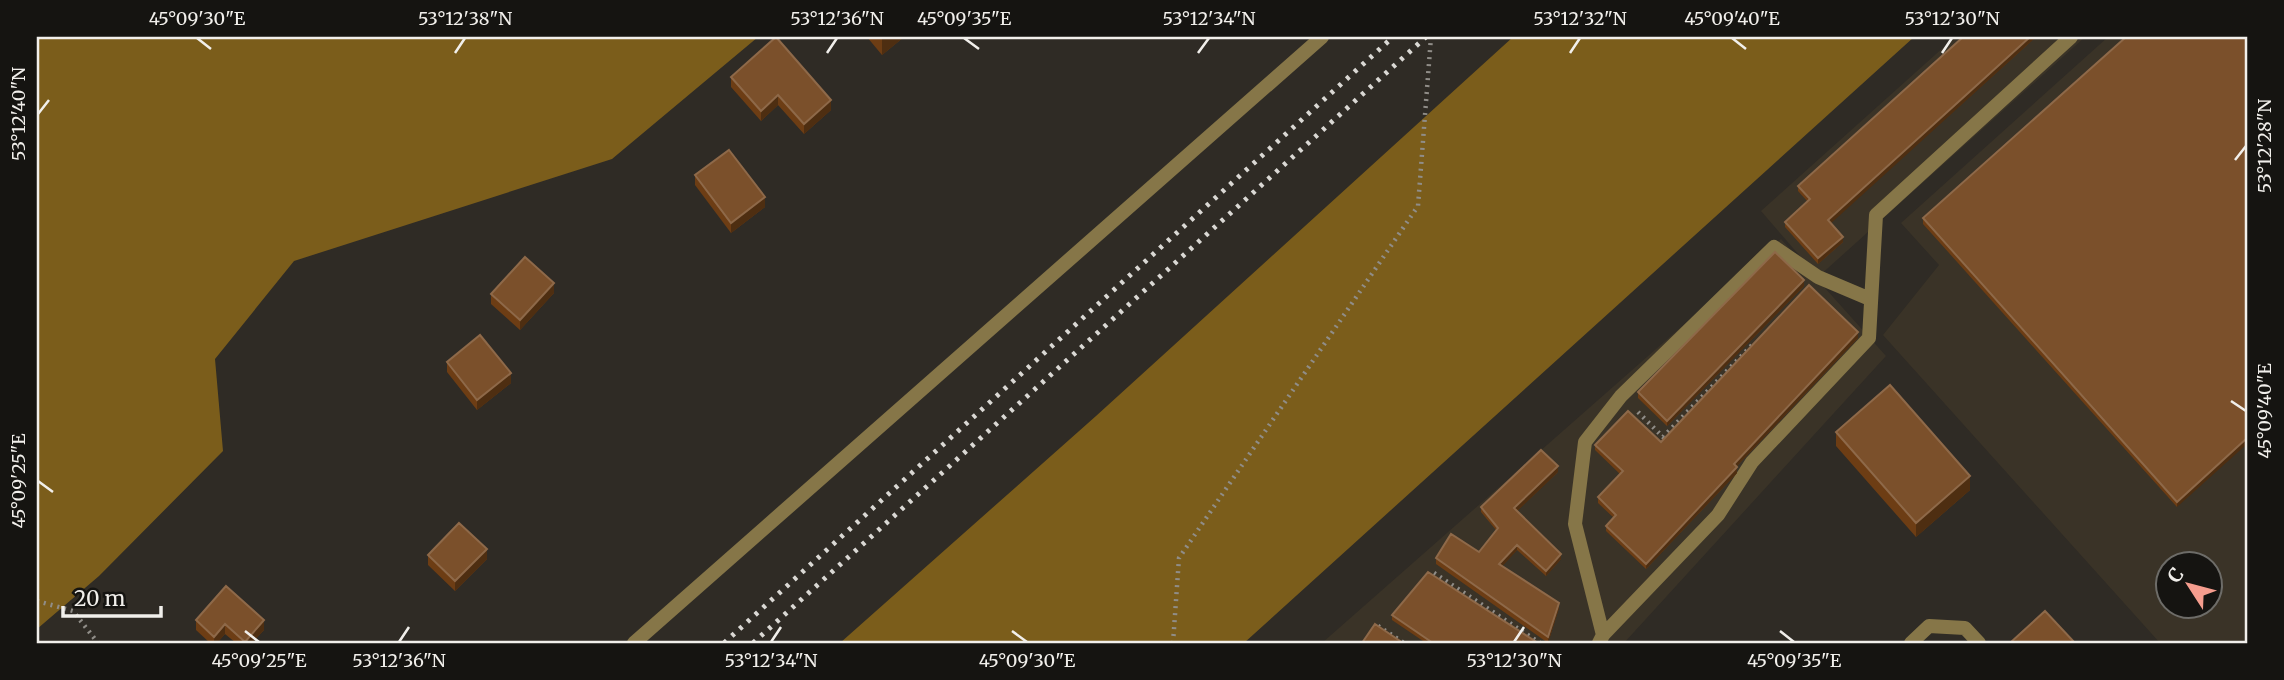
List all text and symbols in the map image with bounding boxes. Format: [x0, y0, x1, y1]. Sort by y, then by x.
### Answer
text: 45°09'30"E [149, 7, 246, 30]
text: 53°12'38"N [418, 7, 512, 30]
text: 53°12'36"N [790, 7, 884, 30]
text: 45°09'35"E [917, 7, 1012, 30]
text: 53°12'34"N [1163, 7, 1256, 30]
text: 53°12'32"N [1533, 7, 1627, 30]
text: 45°09'40"E [1684, 7, 1780, 30]
text: 53°12'30"N [1904, 7, 2000, 30]
text: 53°12'40"N [7, 67, 30, 161]
text: 53°12'28"N [2253, 99, 2276, 193]
text: 45°09'40"E [2253, 363, 2276, 459]
text: 45°09'25"E [7, 433, 30, 528]
north arrow [2154, 550, 2224, 620]
text: С [2162, 563, 2189, 587]
scale bar [63, 575, 161, 619]
text: 20 m [74, 585, 126, 612]
text: 45°09'25"E [212, 649, 307, 672]
text: 53°12'36"N [352, 649, 446, 672]
text: 53°12'34"N [725, 649, 818, 672]
text: 45°09'30"E [979, 649, 1076, 672]
text: 53°12'30"N [1466, 649, 1562, 672]
text: 45°09'35"E [1747, 649, 1842, 672]

